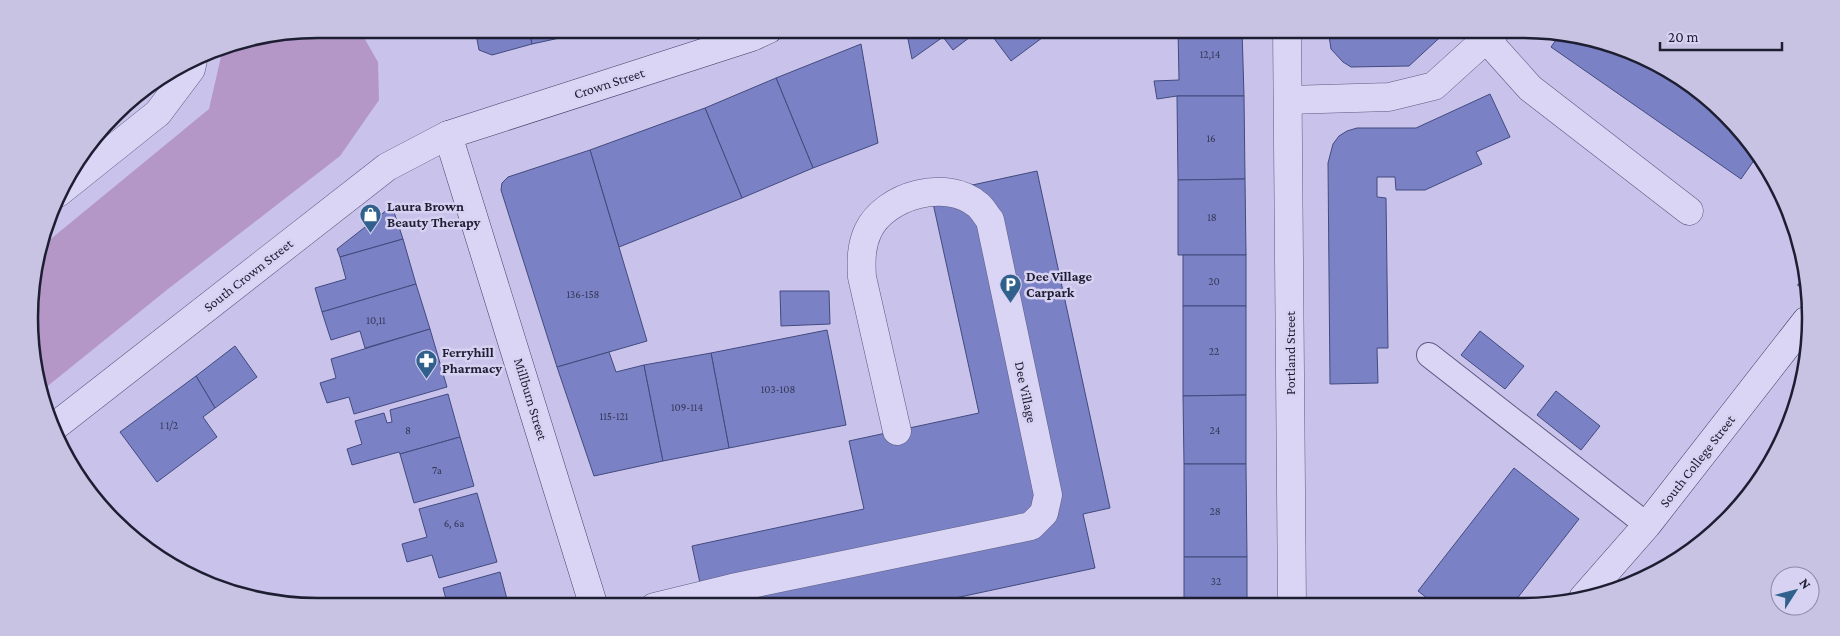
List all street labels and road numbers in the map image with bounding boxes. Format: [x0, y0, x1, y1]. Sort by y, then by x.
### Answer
street label: Crown Street [572, 64, 647, 102]
street label: South Crown Street [200, 235, 296, 315]
street label: Portland Street [1282, 311, 1298, 395]
street label: Millburn Street [511, 356, 551, 442]
street label: Dee Village [1012, 360, 1040, 424]
street label: South College Street [1656, 411, 1738, 510]

